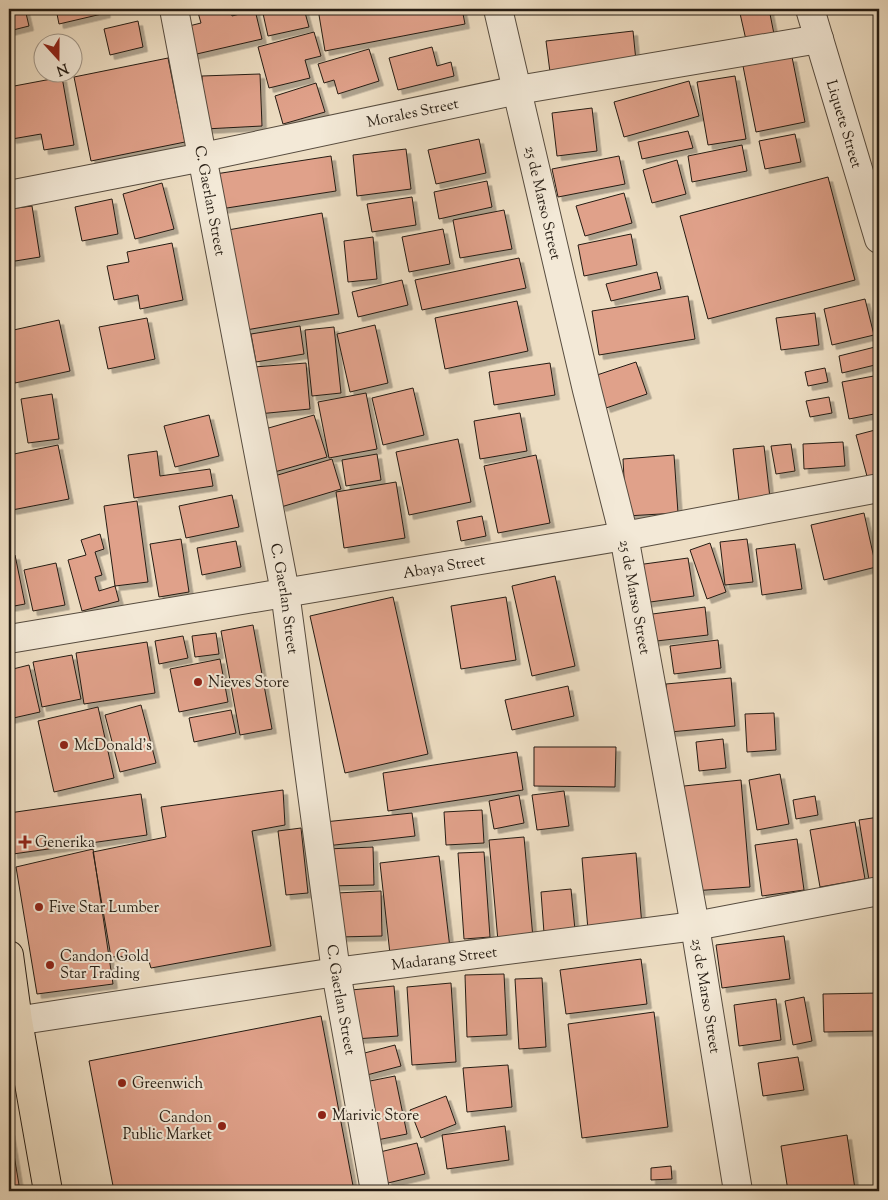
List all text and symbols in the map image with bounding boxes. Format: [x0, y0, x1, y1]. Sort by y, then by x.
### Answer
north arrow [32, 32, 82, 82]
text: N [53, 57, 71, 80]
street label: Liquete Street [820, 78, 866, 171]
street label: Morales Street [365, 94, 461, 134]
street label: C. Gaerlan Street [188, 144, 230, 258]
street label: 25 de Marso Street [518, 144, 565, 262]
street label: 25 de Marso Street [613, 538, 654, 656]
street label: C. Gaerlan Street [264, 542, 302, 656]
street label: Abaya Street [401, 550, 487, 585]
place label: Nieves Store [208, 673, 289, 694]
marker: Nieves Store [192, 676, 204, 688]
place label: McDonald's [74, 736, 152, 757]
marker: McDonald's [58, 739, 70, 751]
place label: Generika [35, 833, 95, 854]
marker: Generika [19, 836, 31, 848]
place label: Five Star Lumber [49, 898, 160, 919]
marker: Five Star Lumber [33, 901, 45, 913]
street label: 25 de Marso Street [685, 937, 725, 1055]
street label: Madarang Street [390, 942, 499, 977]
street label: C. Gaerlan Street [320, 943, 360, 1057]
place label: Candon Gold Star Trading [60, 947, 150, 985]
marker: Candon Gold Star Trading [44, 959, 56, 971]
place label: Greenwich [132, 1074, 203, 1095]
marker: Greenwich [116, 1077, 128, 1089]
place label: Marivic Store [332, 1106, 419, 1127]
place label: Candon Public Market [123, 1108, 212, 1146]
marker: Marivic Store [316, 1109, 328, 1121]
marker: Candon Public Market [216, 1120, 228, 1132]

